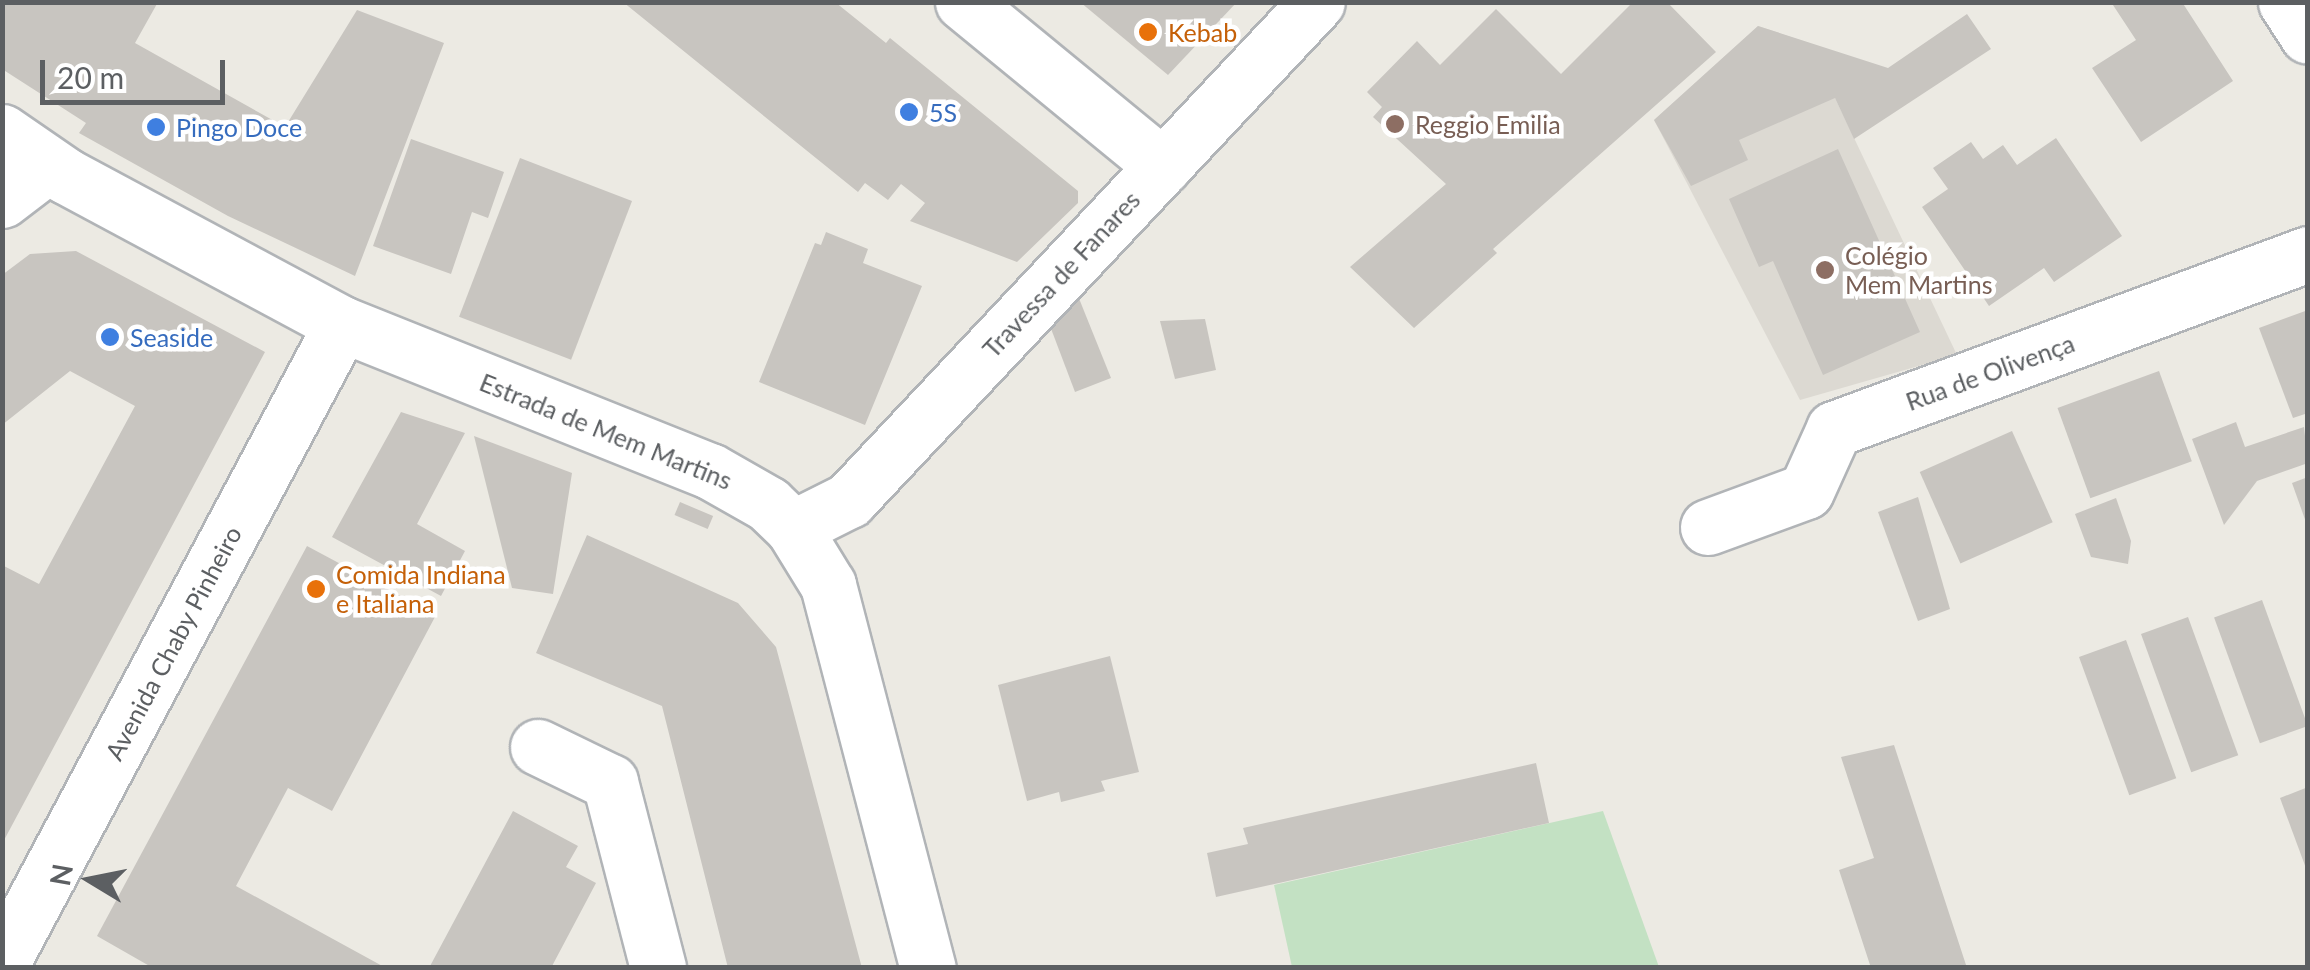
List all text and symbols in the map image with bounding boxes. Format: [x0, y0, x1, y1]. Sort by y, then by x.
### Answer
place label: Kebab [1168, 17, 1237, 47]
marker: Kebab [1137, 21, 1159, 43]
scale bar [45, 40, 230, 102]
text: 20 m [57, 59, 124, 95]
place label: 5S [929, 97, 957, 127]
marker: 5S [898, 101, 920, 123]
place label: Reggio Emilia [1415, 109, 1561, 139]
place label: Pingo Doce [176, 112, 302, 142]
marker: Reggio Emilia [1384, 113, 1406, 135]
marker: Pingo Doce [145, 116, 167, 138]
street label: Travessa de Fanares [976, 185, 1146, 363]
place label: Colégio Mem Martins [1845, 241, 1993, 300]
marker: Colégio Mem Martins [1814, 259, 1836, 281]
place label: Seaside [130, 322, 213, 352]
marker: Seaside [99, 326, 121, 348]
street label: Rua de Olivença [1902, 328, 2078, 416]
street label: Estrada de Mem Martins [476, 367, 736, 495]
street label: Avenida Chaby Pinheiro [98, 521, 248, 765]
place label: Comida Indiana e Italiana [336, 560, 506, 619]
marker: Comida Indiana e Italiana [305, 578, 327, 600]
north arrow [40, 830, 140, 930]
text: N [42, 861, 79, 888]

